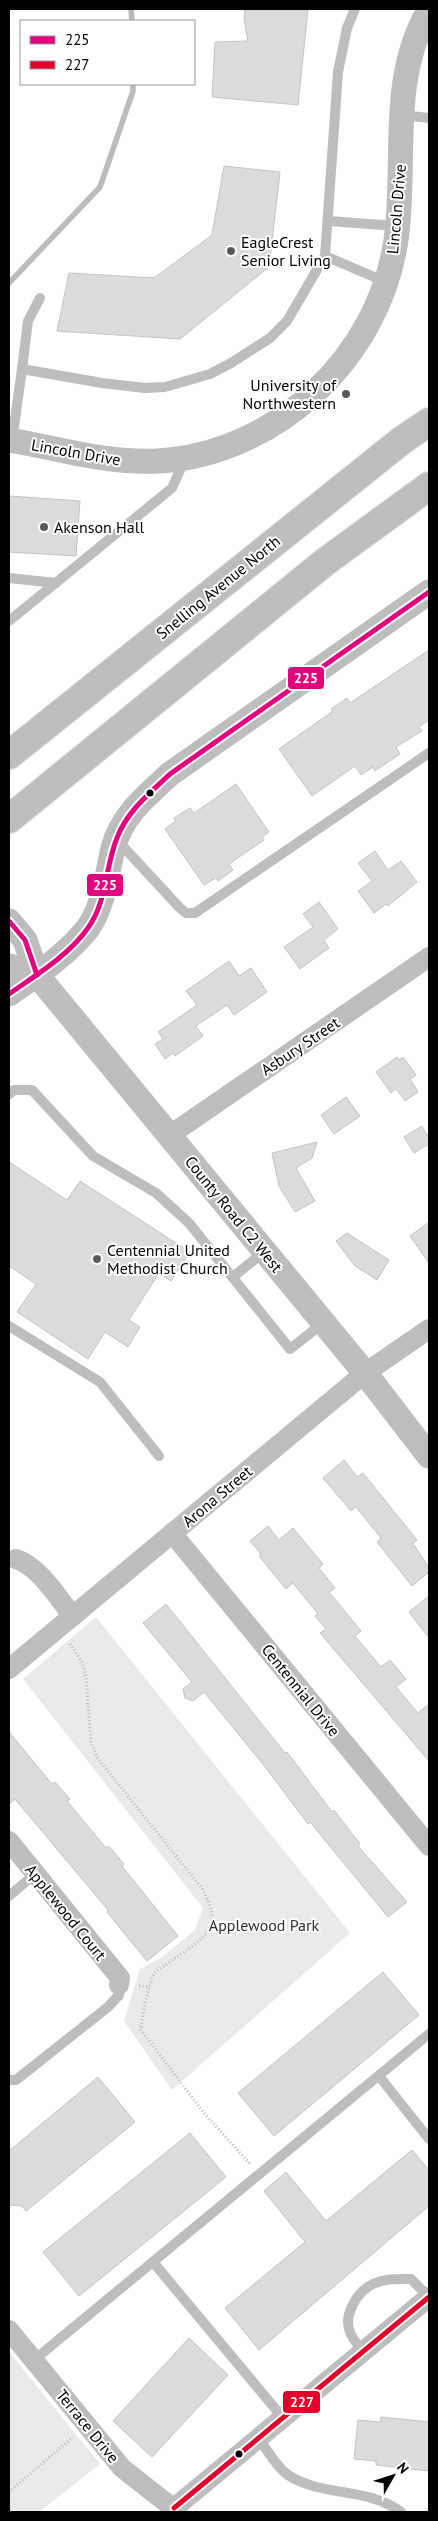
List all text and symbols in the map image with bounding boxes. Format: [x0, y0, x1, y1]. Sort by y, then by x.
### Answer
legend [20, 20, 195, 85]
text: 225 [65, 30, 90, 49]
text: 227 [65, 55, 90, 74]
street label: Lincoln Drive [382, 163, 410, 255]
place label: EagleCrest Senior Living [241, 232, 331, 270]
marker: EagleCrest Senior Living [225, 245, 237, 257]
place label: University of Northwestern [243, 375, 337, 413]
marker: University of Northwestern [340, 388, 352, 400]
street label: Lincoln Drive [30, 434, 122, 470]
place label: Akenson Hall [54, 517, 144, 537]
marker: Akenson Hall [38, 521, 50, 533]
street label: Snelling Avenue North [152, 531, 284, 643]
line badge: 225 [287, 666, 325, 690]
text: 225 [294, 669, 318, 687]
unlabelled marker [145, 788, 155, 798]
line badge: 225 [86, 873, 124, 897]
text: 225 [93, 876, 117, 894]
street label: Asbury Street [257, 1012, 344, 1080]
street label: County Road C2 West [181, 1152, 287, 1277]
place label: Centennial United Methodist Church [107, 1240, 230, 1278]
marker: Centennial United Methodist Church [91, 1253, 103, 1265]
street label: Arona Street [178, 1461, 257, 1531]
street label: Centennial Drive [258, 1640, 344, 1740]
street label: Applewood Court [21, 1860, 111, 1965]
park label: Applewood Park [209, 1915, 320, 1935]
street label: Terrace Drive [52, 2385, 124, 2467]
line badge: 227 [282, 2390, 321, 2414]
text: 227 [290, 2393, 314, 2411]
unlabelled marker [234, 2449, 244, 2459]
north arrow [368, 2451, 418, 2501]
text: N [393, 2459, 413, 2477]

